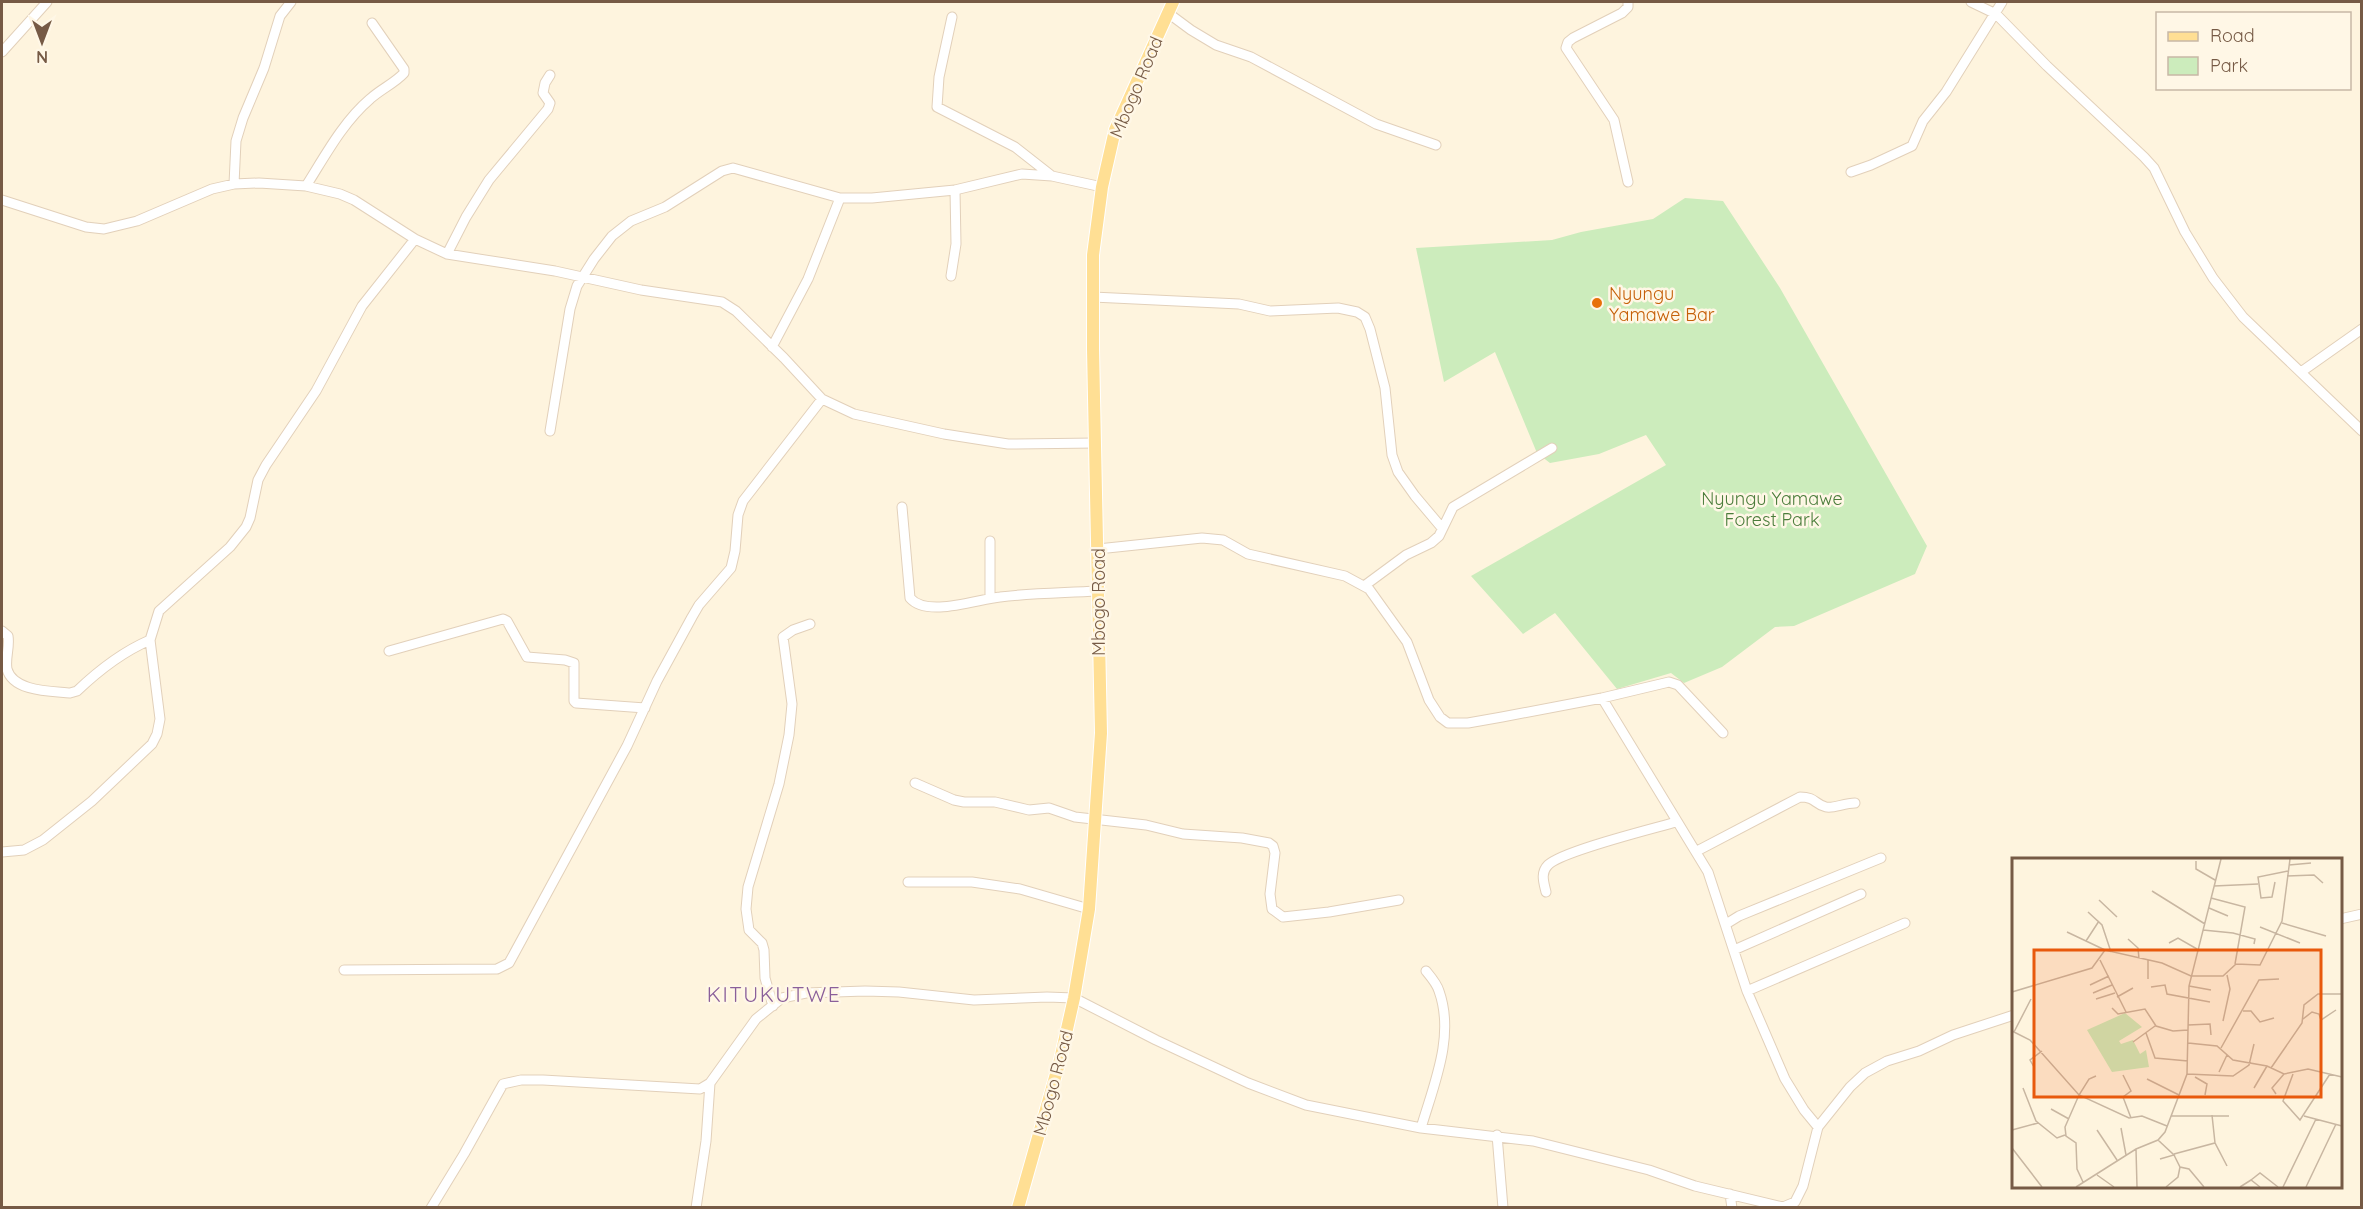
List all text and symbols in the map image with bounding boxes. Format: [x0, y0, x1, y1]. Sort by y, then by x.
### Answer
north arrow [12, 12, 72, 72]
legend [2156, 12, 2351, 90]
text: Road [2210, 24, 2255, 47]
street label: Mbogo Road [1104, 33, 1168, 141]
text: N [36, 47, 48, 67]
text: Park [2210, 54, 2248, 77]
place label: Nyungu Yamawe Bar [1609, 282, 1715, 326]
marker: Nyungu Yamawe Bar [1590, 296, 1604, 310]
park label: Nyungu Yamawe Forest Park [1701, 487, 1843, 531]
street label: Mbogo Road [1087, 548, 1110, 656]
inset map [2012, 858, 2342, 1188]
district label: KITUKUTWE [707, 981, 841, 1007]
street label: Mbogo Road [1028, 1028, 1078, 1138]

